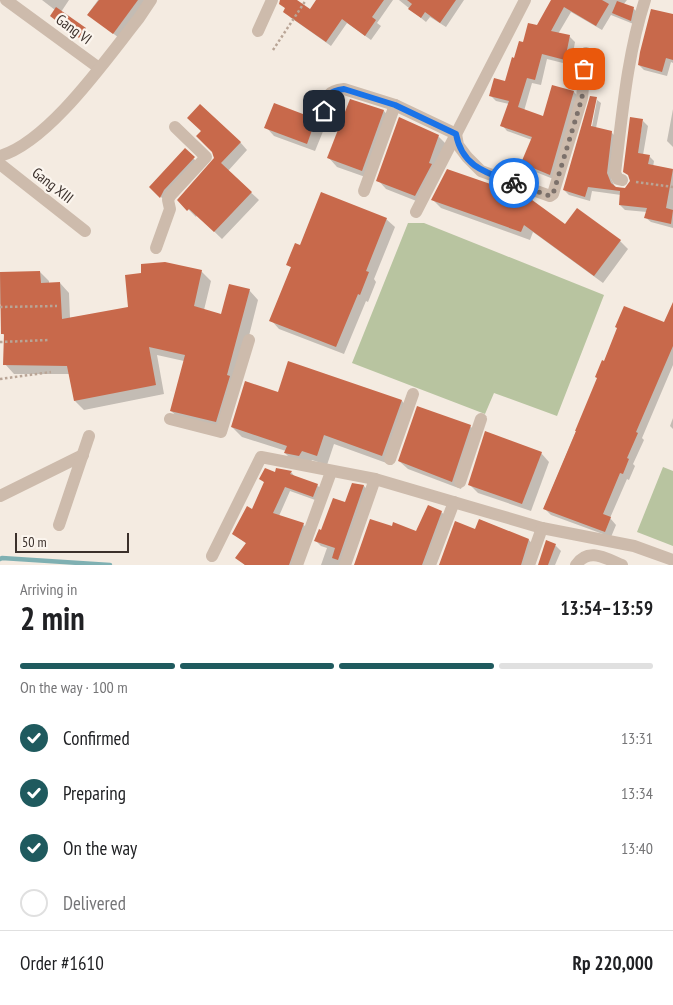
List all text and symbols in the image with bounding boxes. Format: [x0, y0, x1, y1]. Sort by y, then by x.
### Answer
street label: Gang VI [52, 10, 96, 48]
pin [563, 48, 605, 90]
icon: bag [570, 55, 598, 83]
pin [303, 90, 345, 132]
icon: home [310, 97, 338, 125]
courier [489, 158, 539, 208]
street label: Gang XIII [29, 163, 77, 207]
icon: bike [500, 169, 528, 197]
scale bar [15, 530, 129, 553]
text: 50 m [22, 533, 47, 551]
text: Arriving in [20, 579, 77, 599]
text: 13:54–13:59 [560, 596, 653, 620]
text: 2 min [20, 597, 85, 639]
text: On the way · 100 m [20, 677, 128, 697]
icon: check [20, 724, 48, 752]
text: Confirmed [63, 726, 130, 750]
text: 13:31 [621, 728, 653, 748]
icon: check [20, 779, 48, 807]
text: Preparing [63, 781, 126, 805]
text: 13:34 [621, 783, 653, 803]
icon: check [20, 834, 48, 862]
text: On the way [63, 836, 137, 860]
text: 13:40 [621, 838, 653, 858]
text: Delivered [63, 891, 126, 915]
text: Order #1610 [20, 951, 104, 975]
text: Rp 220,000 [572, 951, 653, 975]

